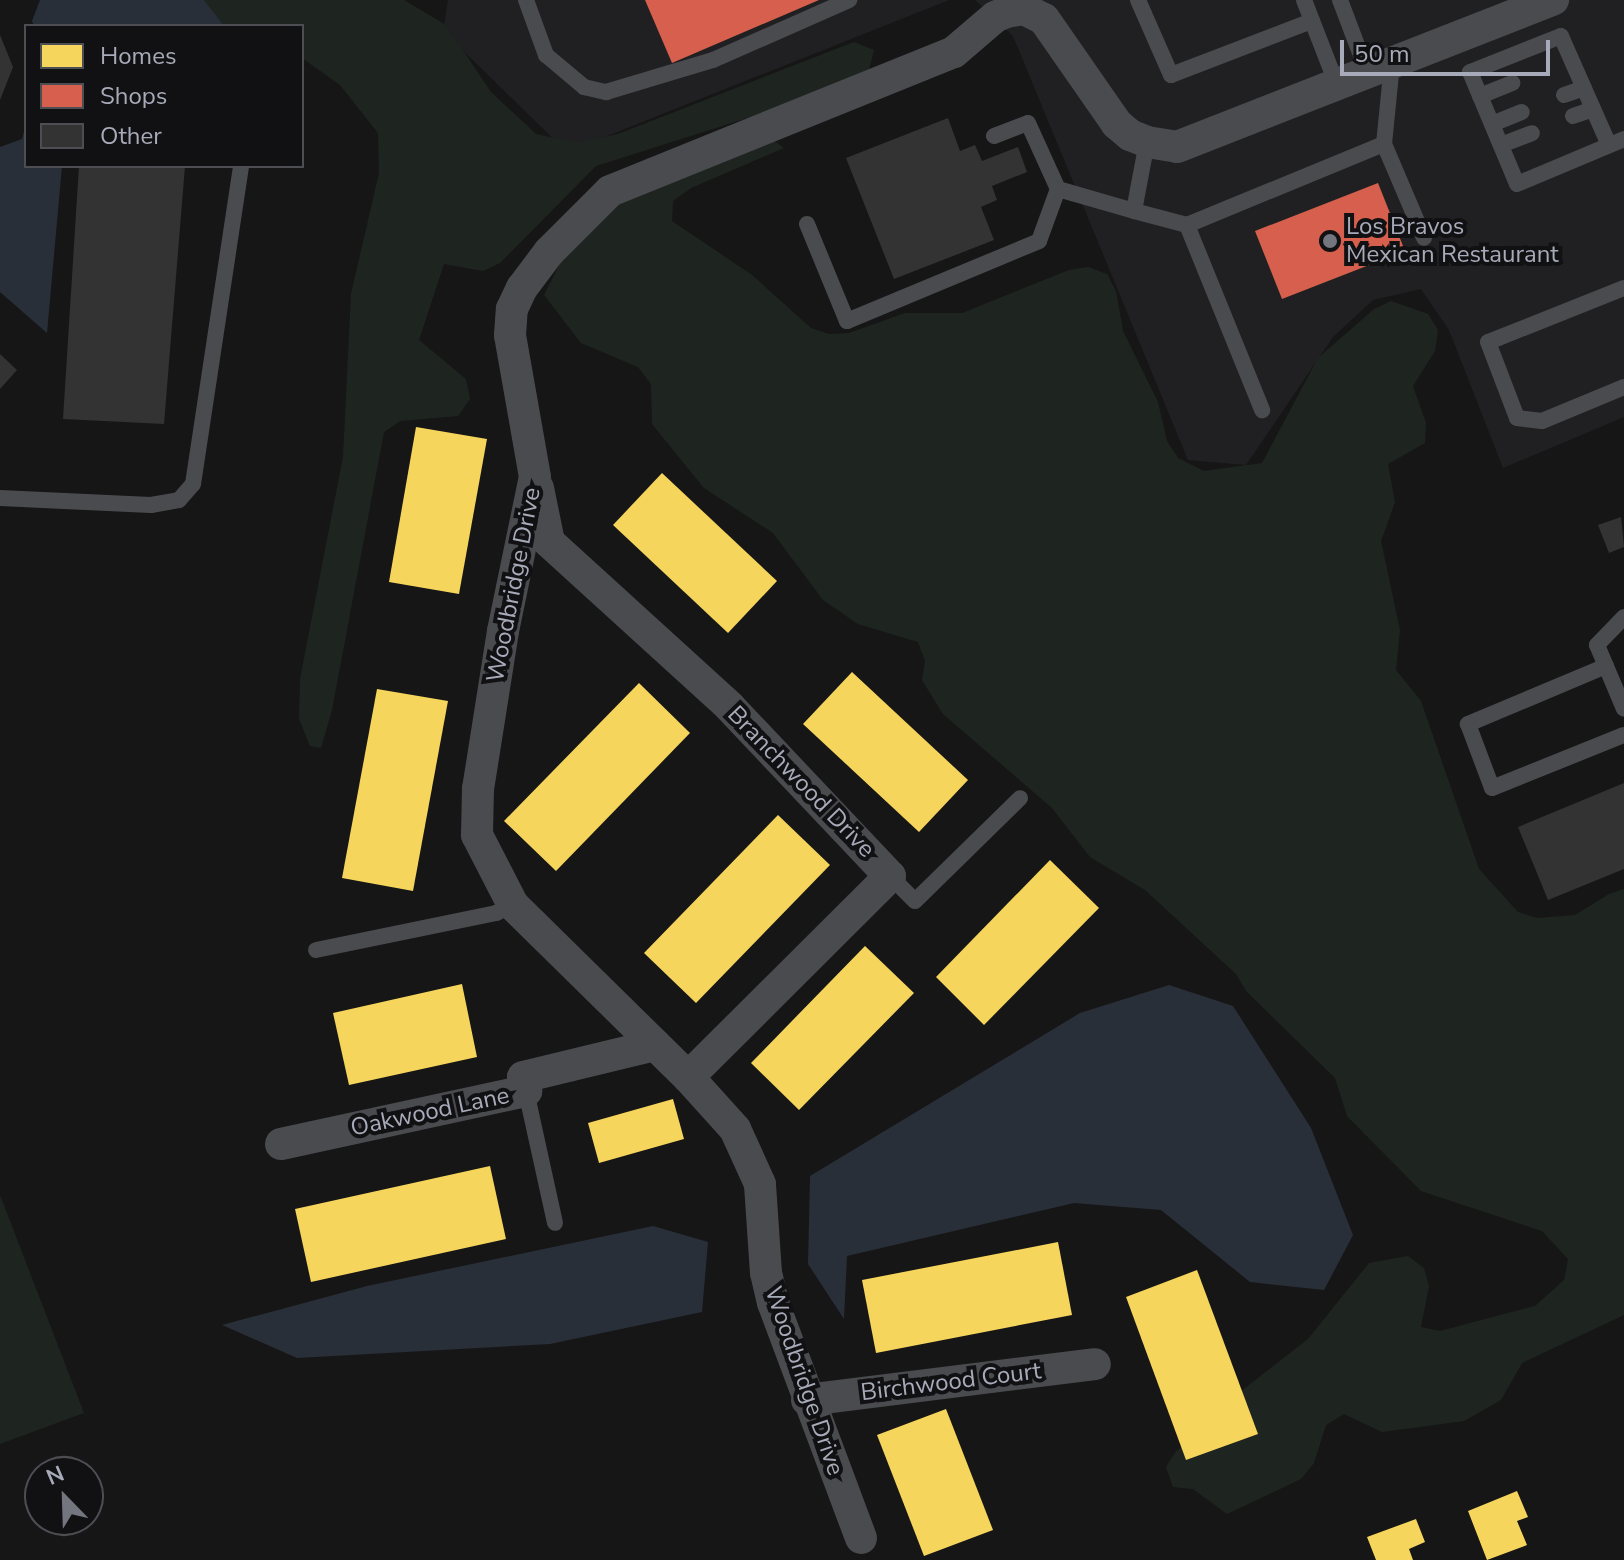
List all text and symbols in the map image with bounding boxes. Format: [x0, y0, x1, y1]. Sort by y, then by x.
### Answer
legend [24, 24, 304, 168]
scale bar [1344, 24, 1554, 74]
text: 50 m [1354, 38, 1410, 70]
text: Homes [100, 40, 176, 72]
text: Shops [100, 80, 167, 112]
text: Other [100, 120, 162, 152]
place label: Los Bravos Mexican Restaurant [1346, 213, 1559, 269]
marker: Los Bravos Mexican Restaurant [1321, 232, 1339, 250]
street label: Woodbridge Drive [481, 485, 547, 685]
street label: Branchwood Drive [721, 700, 881, 864]
street label: Oakwood Lane [348, 1081, 512, 1143]
street label: Woodbridge Drive [758, 1283, 850, 1479]
street label: Birchwood Court [859, 1357, 1043, 1407]
north arrow [24, 1456, 104, 1536]
text: N [42, 1459, 69, 1493]

